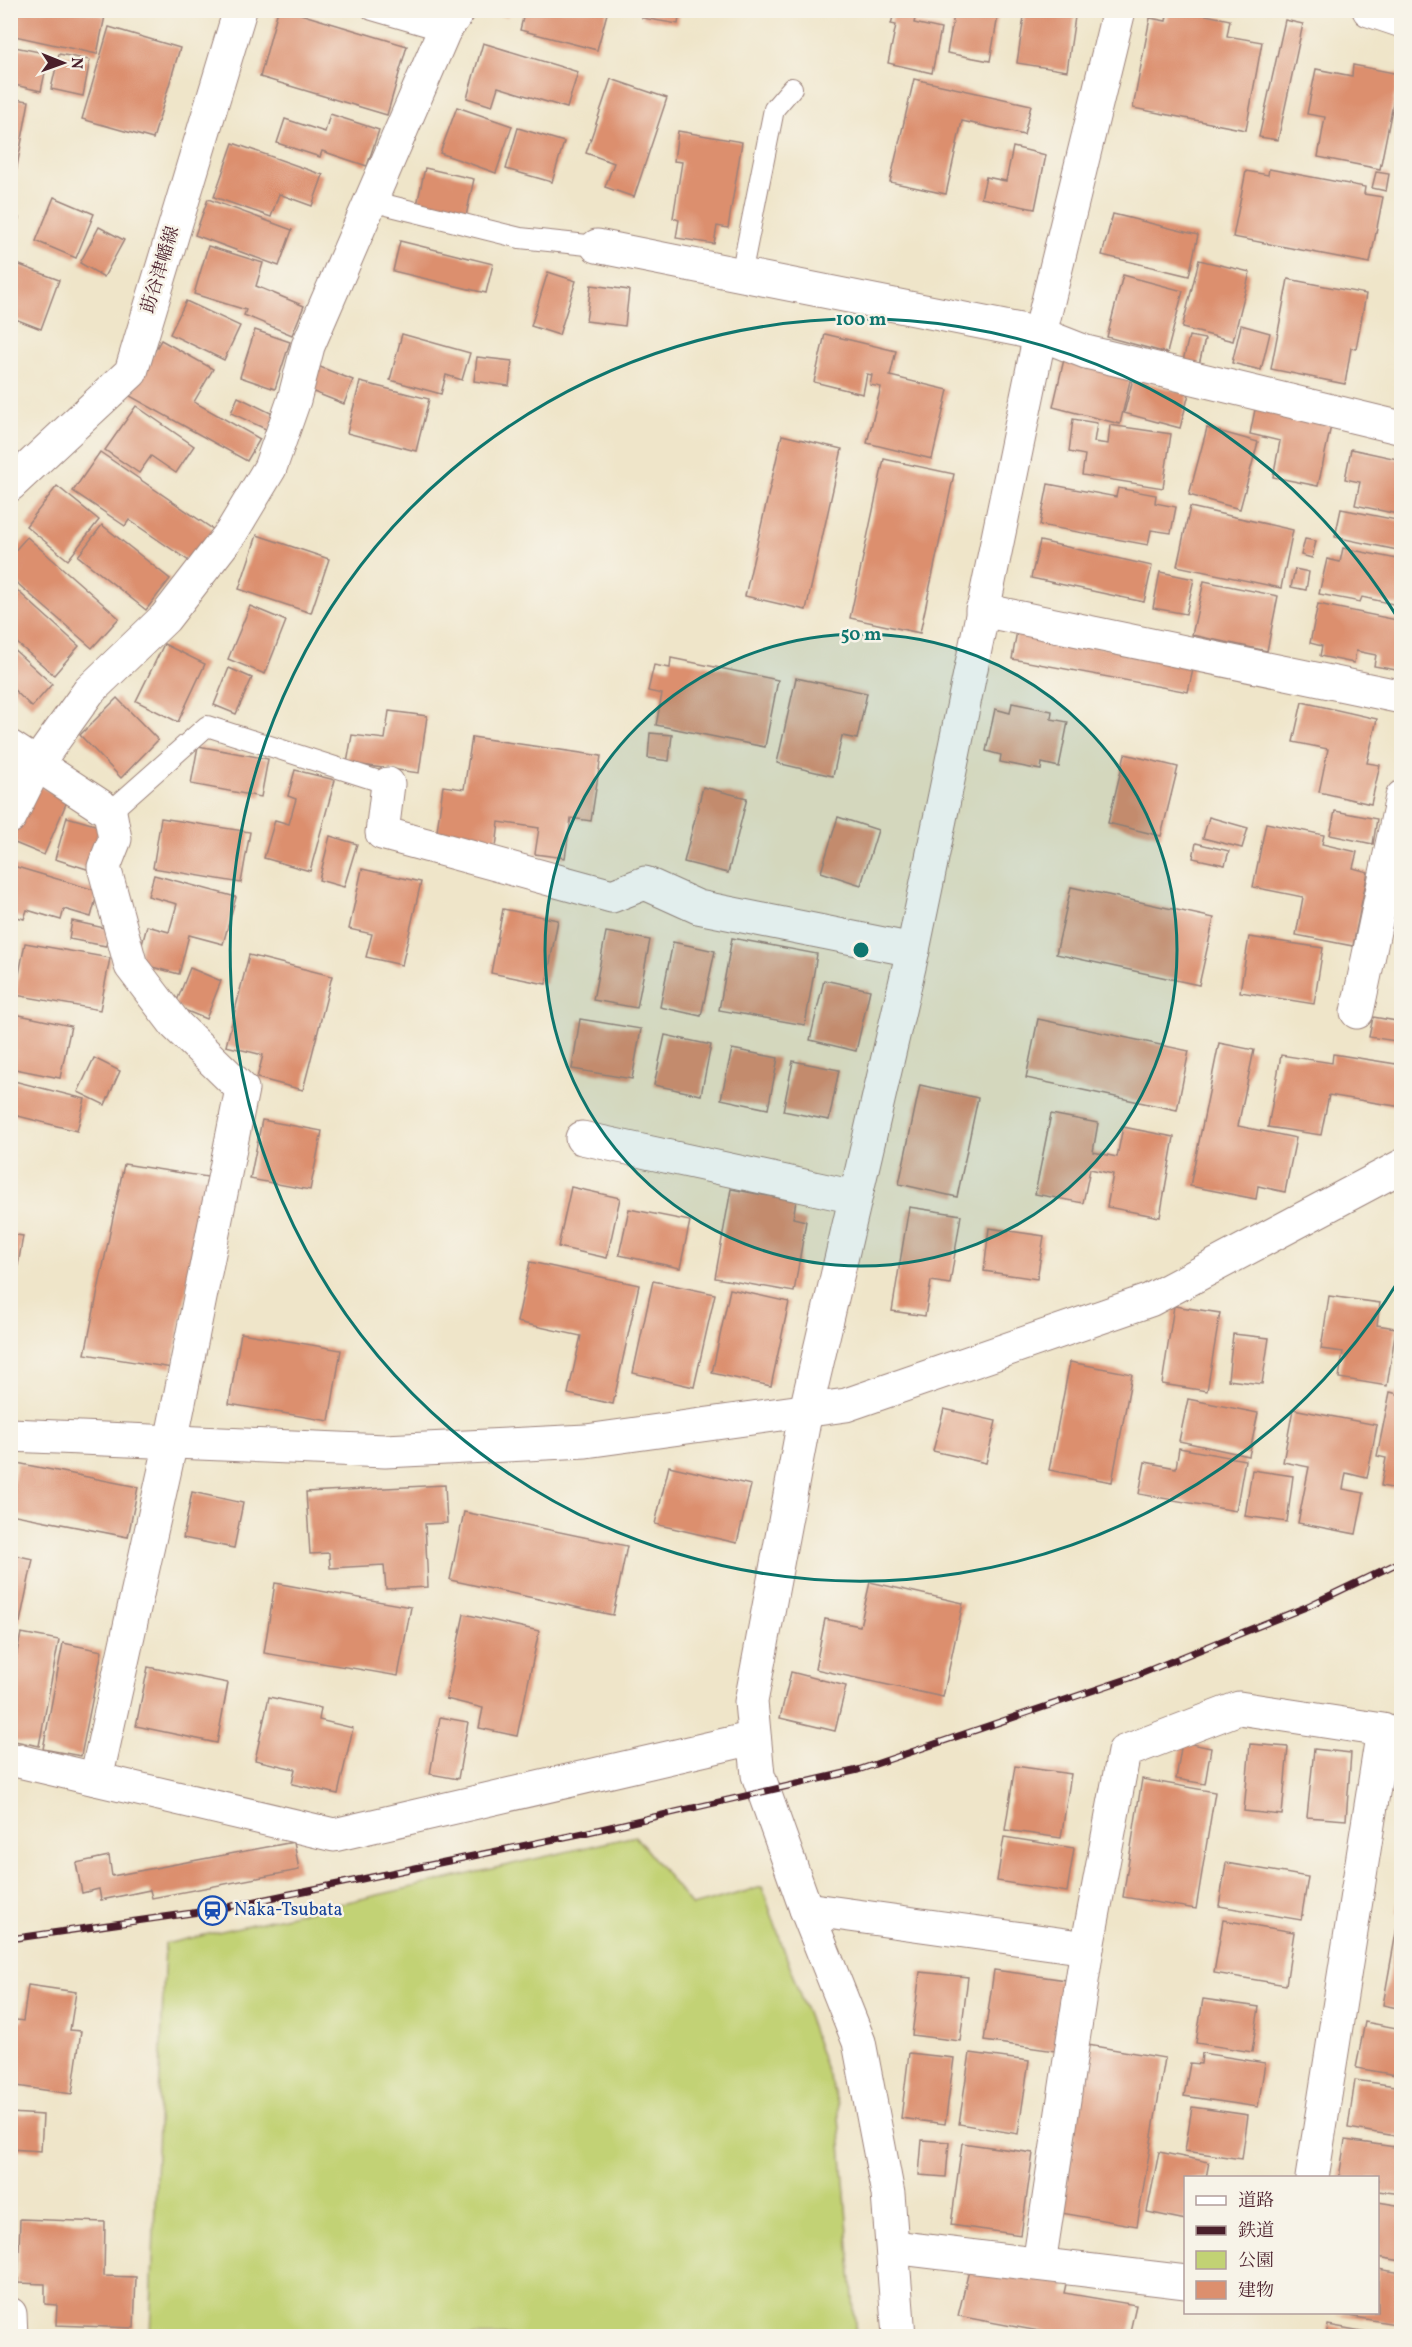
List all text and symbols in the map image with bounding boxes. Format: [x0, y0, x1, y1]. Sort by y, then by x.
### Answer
north arrow [33, 33, 93, 93]
text: N [65, 57, 87, 70]
street label: 莇谷津幡線 [136, 223, 186, 317]
text: 100 m [836, 308, 886, 333]
text: 50 m [841, 623, 881, 648]
centre of rings [851, 940, 871, 960]
station icon: Naka-Tsubata [197, 1894, 229, 1926]
place label: Naka-Tsubata [234, 1898, 343, 1923]
legend [1184, 2176, 1379, 2314]
text: 道路 [1238, 2189, 1274, 2214]
text: 鉄道 [1238, 2219, 1274, 2244]
text: 公園 [1238, 2249, 1274, 2274]
text: 建物 [1238, 2279, 1274, 2304]

